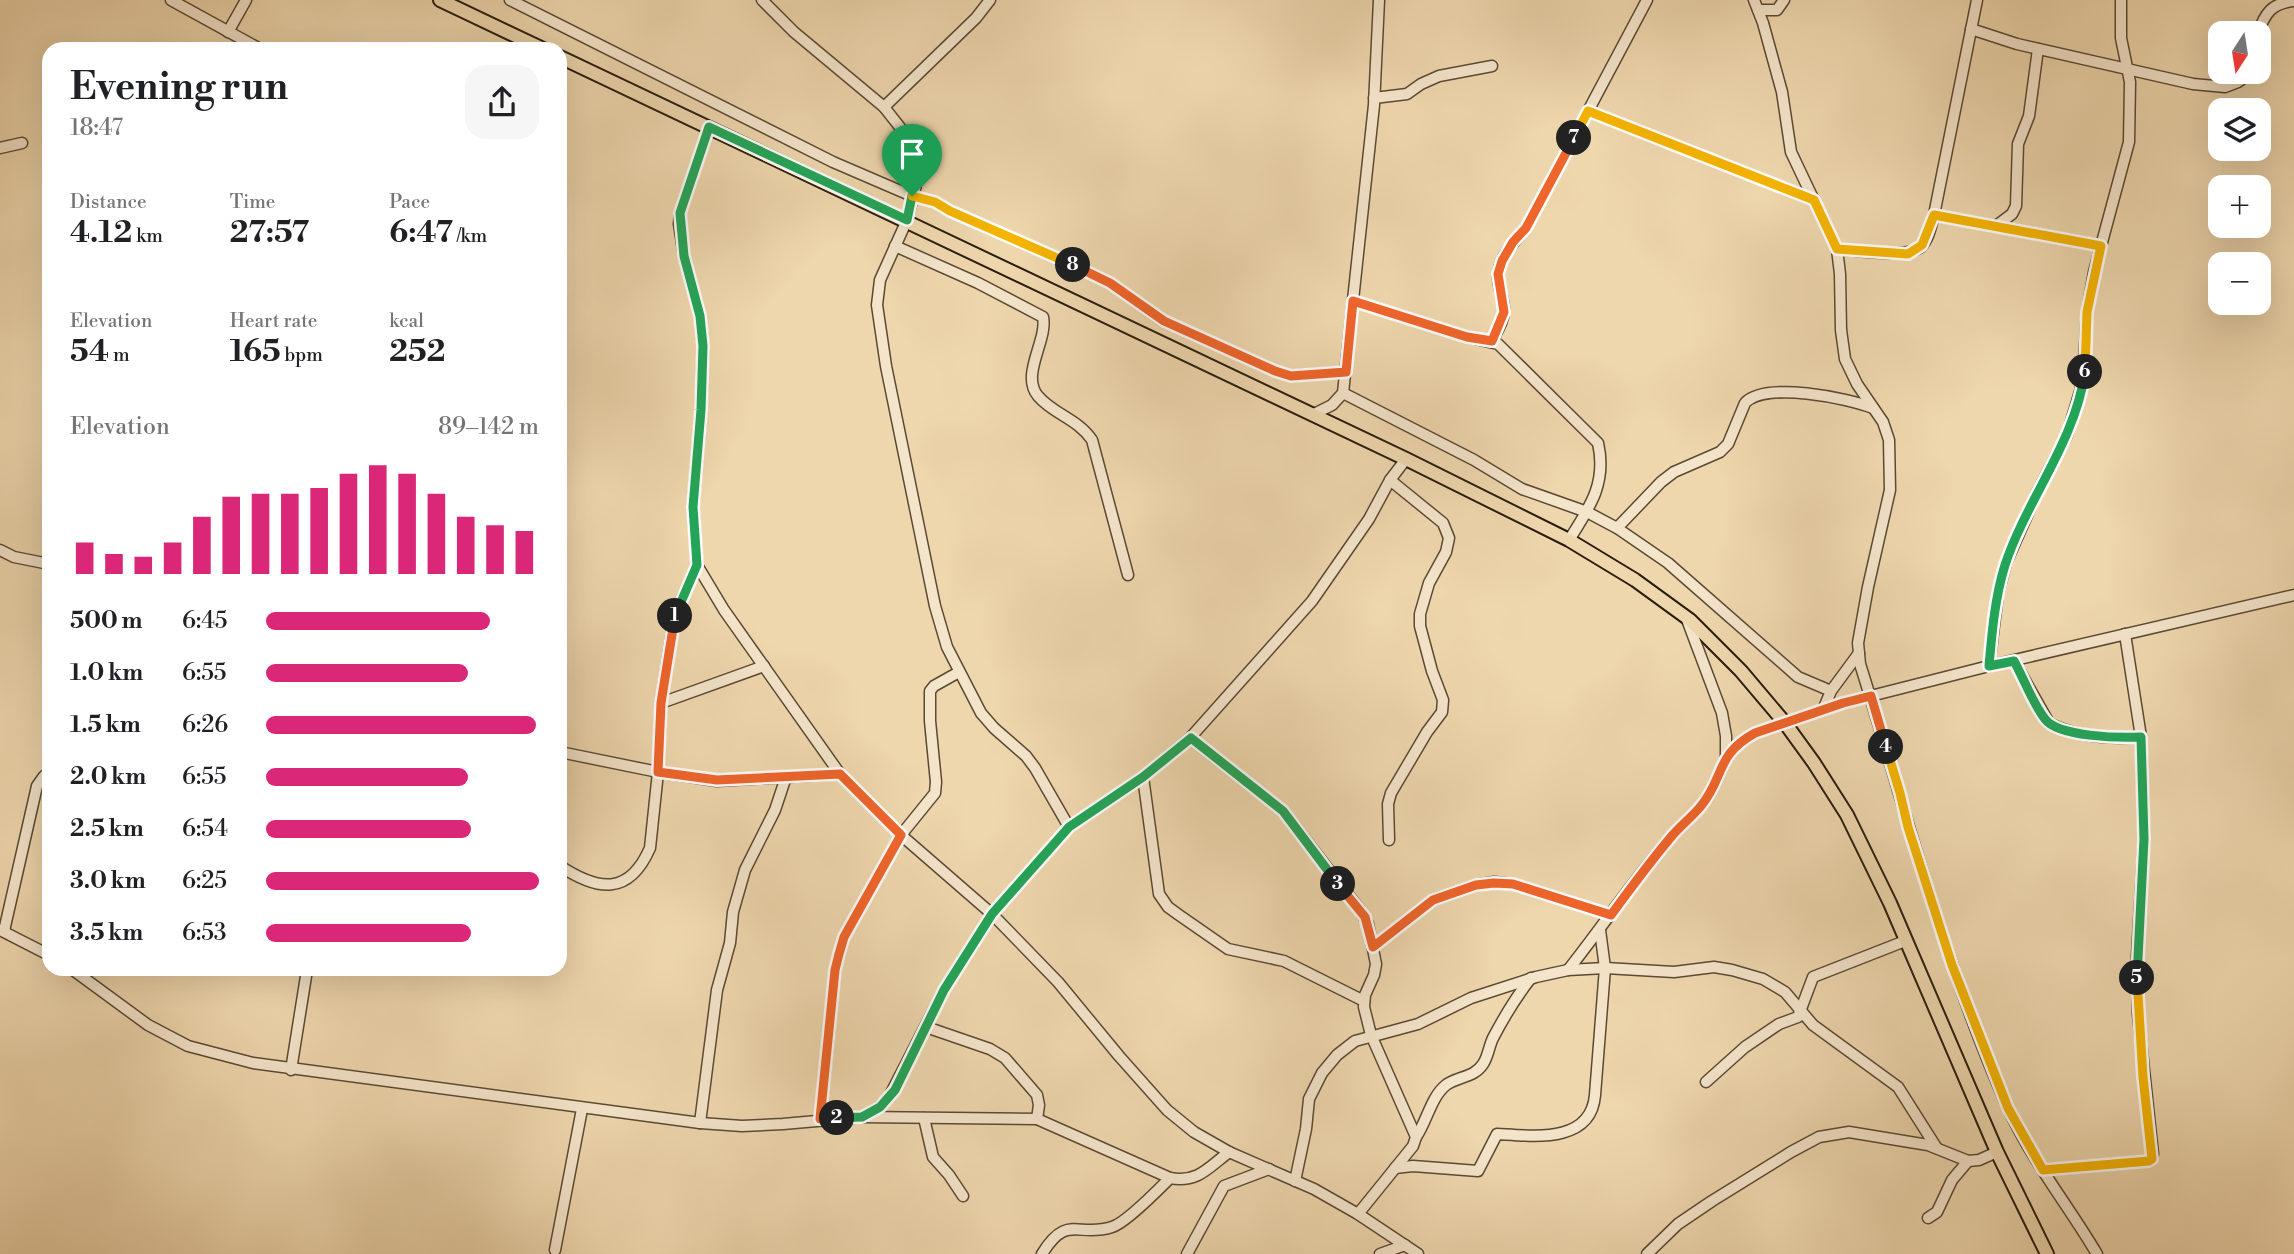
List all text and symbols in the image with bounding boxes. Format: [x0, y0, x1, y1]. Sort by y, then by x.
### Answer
north arrow [2208, 21, 2272, 84]
map controls [2208, 21, 2271, 315]
text: Evening run [70, 64, 288, 111]
button: share [465, 65, 539, 139]
button: layers [2208, 98, 2271, 161]
text: 18:47 [70, 114, 123, 142]
pin: 7 [1556, 120, 1592, 156]
pin [882, 124, 942, 196]
text: 7 [1568, 125, 1579, 149]
icon: arrive [893, 135, 931, 173]
button: + [2208, 175, 2271, 238]
text: Distance [70, 190, 147, 214]
text: Time [230, 190, 275, 214]
text: Pace [389, 190, 430, 214]
text: 4.12 [70, 214, 132, 252]
text: 27:57 [230, 214, 309, 252]
text: 6:47 [389, 214, 453, 252]
text: km [132, 224, 163, 248]
text: /km [453, 224, 487, 248]
pin: 8 [1056, 247, 1090, 282]
text: 8 [1066, 252, 1079, 276]
button: − [2208, 252, 2271, 315]
text: Elevation [70, 309, 152, 333]
text: Heart rate [230, 309, 317, 333]
text: kcal [389, 309, 424, 333]
text: 54 [70, 333, 109, 371]
text: 165 [230, 333, 280, 371]
text: 252 [389, 333, 445, 371]
text: m [109, 343, 130, 367]
text: bpm [280, 343, 323, 367]
pin: 6 [2068, 354, 2102, 390]
text: 6 [2079, 359, 2090, 383]
text: Elevation [70, 413, 170, 441]
text: 89–142 m [438, 413, 539, 441]
pin: 1 [658, 598, 692, 634]
text: 1 [670, 603, 679, 627]
text: 500 m [70, 607, 142, 635]
text: 6:45 [182, 607, 228, 635]
text: 1.0 km [70, 659, 143, 687]
text: 6:55 [182, 659, 226, 687]
text: 1.5 km [70, 711, 141, 739]
text: 6:26 [182, 711, 228, 739]
pin: 4 [1868, 730, 1904, 764]
text: 4 [1879, 734, 1892, 758]
text: 2.0 km [70, 763, 146, 791]
text: 6:55 [182, 763, 226, 791]
text: 2.5 km [70, 815, 144, 843]
text: 6:54 [182, 815, 228, 843]
pin: 3 [1320, 866, 1356, 902]
text: 3.0 km [70, 867, 146, 895]
text: 6:25 [182, 867, 227, 895]
text: 3 [1332, 871, 1343, 895]
text: 3.5 km [70, 919, 143, 947]
text: 6:53 [182, 919, 227, 947]
pin: 5 [2120, 960, 2154, 996]
text: 5 [2131, 965, 2142, 989]
pin: 2 [820, 1100, 854, 1136]
text: 2 [831, 1105, 842, 1129]

